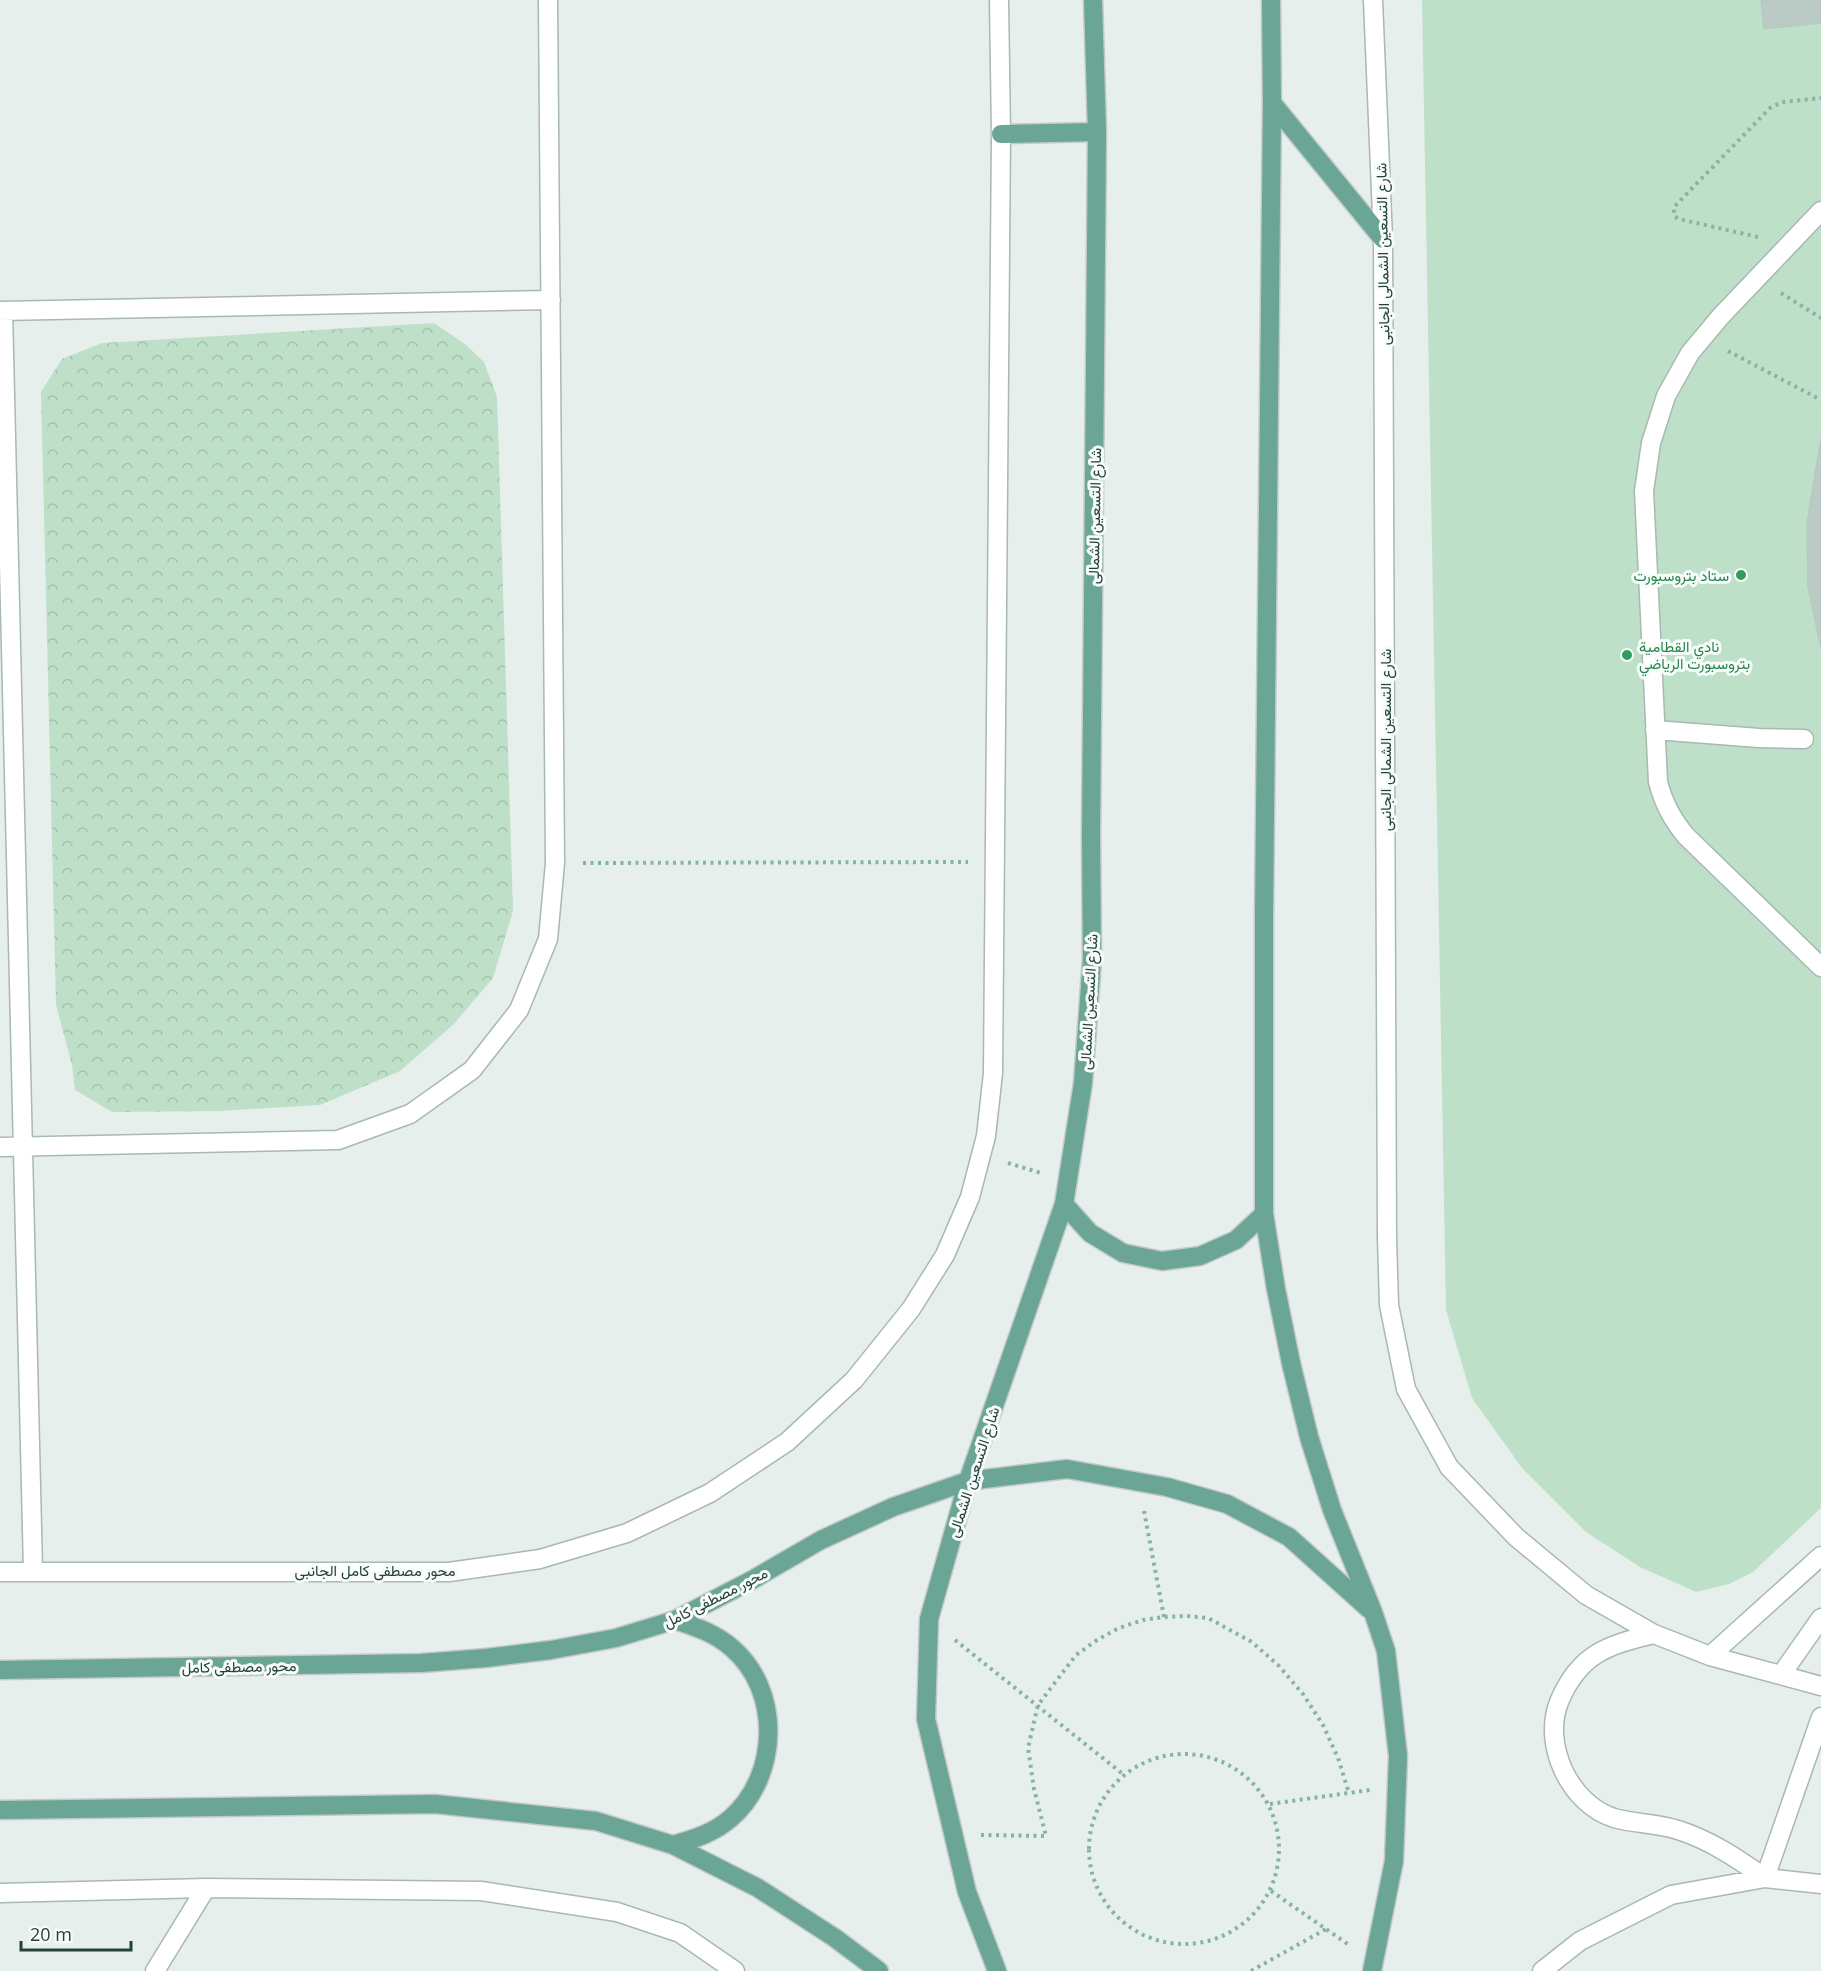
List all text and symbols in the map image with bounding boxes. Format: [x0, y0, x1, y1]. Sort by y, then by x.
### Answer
street label: شارع التسعين الشمالى الجانبى [1370, 162, 1396, 345]
street label: شارع التسعين الشمالى [1083, 448, 1107, 584]
place label: ستاد بتروسبورت [1634, 565, 1729, 585]
marker: ستاد بتروسبورت [1734, 568, 1748, 582]
place label: نادي القطامية بتروسبورت الرياضي [1639, 636, 1750, 677]
marker: نادي القطامية بتروسبورت الرياضي [1620, 648, 1634, 662]
street label: شارع التسعين الشمالى الجانبى [1375, 649, 1397, 831]
street label: شارع التسعين الشمالى [1074, 933, 1104, 1071]
street label: شارع التسعين الشمالى [942, 1404, 1006, 1540]
street label: محور مصطفى كامل الجانبى [294, 1560, 456, 1581]
street label: محور مصطفى كامل [659, 1562, 771, 1633]
street label: محور مصطفى كامل [181, 1655, 297, 1678]
scale bar [21, 1914, 130, 1952]
text: 20 m [30, 1922, 72, 1946]

